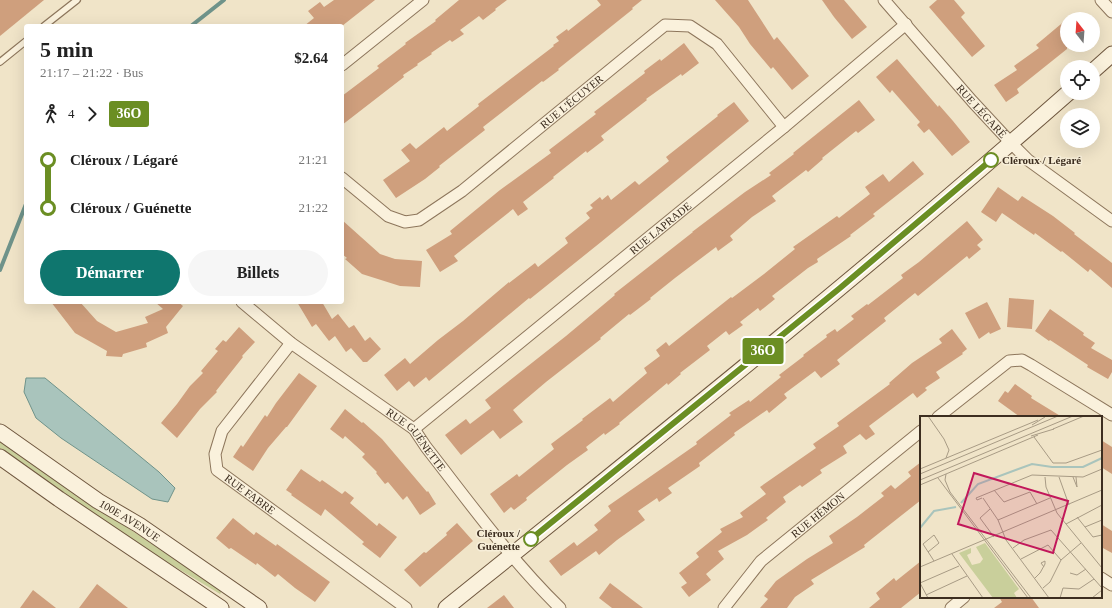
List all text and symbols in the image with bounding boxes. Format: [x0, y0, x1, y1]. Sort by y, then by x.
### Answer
north arrow [1060, 12, 1100, 52]
map controls [1060, 12, 1100, 148]
text: 5 min [40, 37, 93, 62]
text: $2.64 [294, 50, 328, 66]
button: locate [1060, 60, 1100, 100]
text: 21:17 – 21:22 · Bus [40, 65, 143, 80]
street label: RUE L'ÉCUYER [538, 72, 606, 131]
street label: RUE LÉGARÉ [954, 82, 1009, 141]
icon: walk [40, 103, 62, 125]
icon: forward [81, 103, 103, 125]
text: 4 [68, 106, 75, 121]
text: 36O [117, 106, 141, 121]
button: layers [1060, 108, 1100, 148]
text: Cléroux / Légaré [70, 152, 178, 168]
text: 21:21 [298, 152, 328, 167]
marker: Cléroux / Légaré [983, 152, 999, 168]
place label: Cléroux / Légaré [1002, 154, 1081, 166]
street label: RUE LAPRADE [627, 199, 694, 256]
text: Cléroux / Guénette [70, 200, 191, 216]
text: 21:22 [298, 200, 328, 215]
button: Démarrer [40, 250, 180, 296]
button: Billets [188, 250, 328, 296]
line badge: 36O [740, 338, 786, 364]
text: 36O [751, 343, 775, 358]
street label: RUE GUÉNETTE [384, 406, 448, 473]
inset map [920, 416, 1102, 598]
street label: RUE FABRE [223, 472, 278, 517]
street label: RUE HÉMON [789, 490, 847, 540]
street label: 100E AVENUE [97, 497, 163, 544]
place label: Cléroux / Guénette [477, 527, 521, 552]
marker: Cléroux / Guénette [523, 531, 539, 547]

